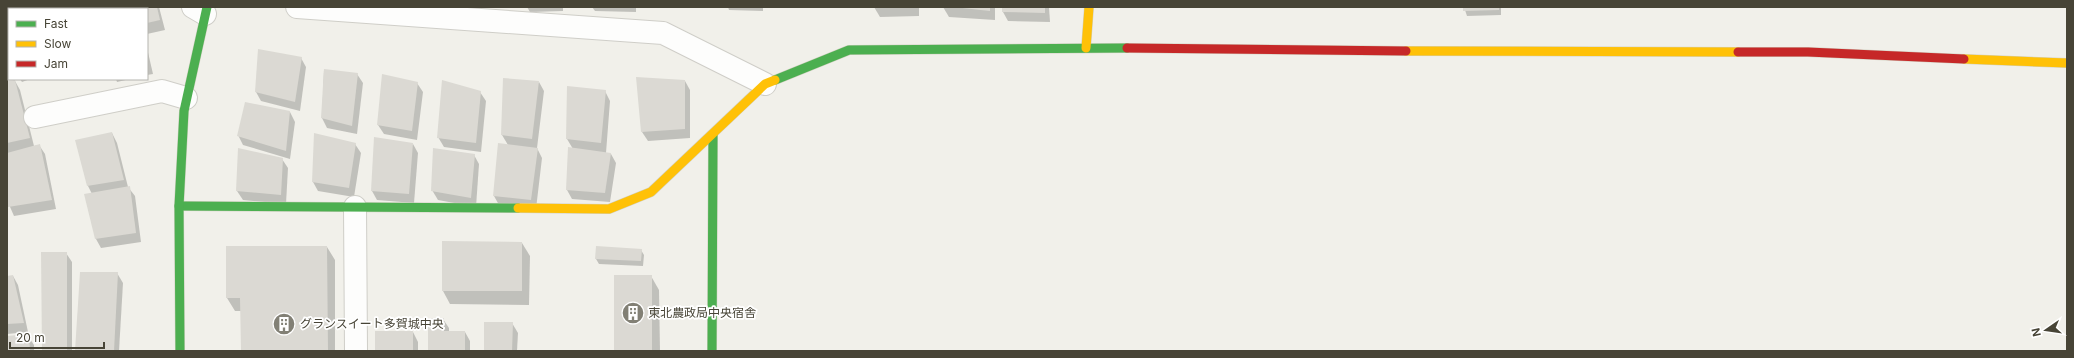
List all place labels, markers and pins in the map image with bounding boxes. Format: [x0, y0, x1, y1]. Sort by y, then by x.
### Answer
building icon: 東北農政局中央宿舎 [620, 300, 646, 326]
place label: 東北農政局中央宿舎 [648, 305, 756, 320]
building icon: グランスイート多賀城中央 [271, 311, 297, 337]
place label: グランスイート多賀城中央 [300, 316, 444, 331]

